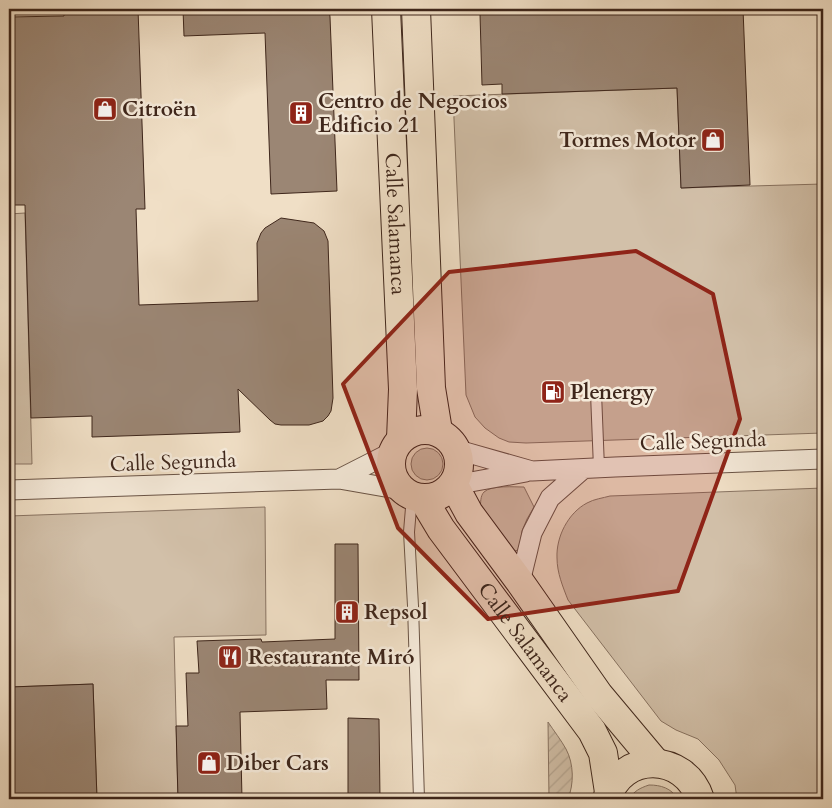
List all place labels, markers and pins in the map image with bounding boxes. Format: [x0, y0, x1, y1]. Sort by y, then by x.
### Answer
place label: Centro de Negocios Edificio 21 [318, 87, 508, 140]
place label: Citroën [122, 95, 197, 124]
shop icon: Citroën [92, 96, 118, 122]
building icon: Centro de Negocios Edificio 21 [288, 100, 314, 126]
place label: Tormes Motor [559, 126, 697, 155]
shop icon: Tormes Motor [700, 127, 726, 153]
place label: Plenergy [570, 378, 654, 407]
fuel station icon: Plenergy [540, 379, 566, 405]
place label: Repsol [364, 598, 428, 627]
building icon: Repsol [334, 599, 360, 625]
place label: Restaurante Miró [248, 643, 415, 672]
restaurant icon: Restaurante Miró [217, 644, 243, 670]
place label: Diber Cars [226, 749, 329, 778]
shop icon: Diber Cars [196, 750, 222, 776]

